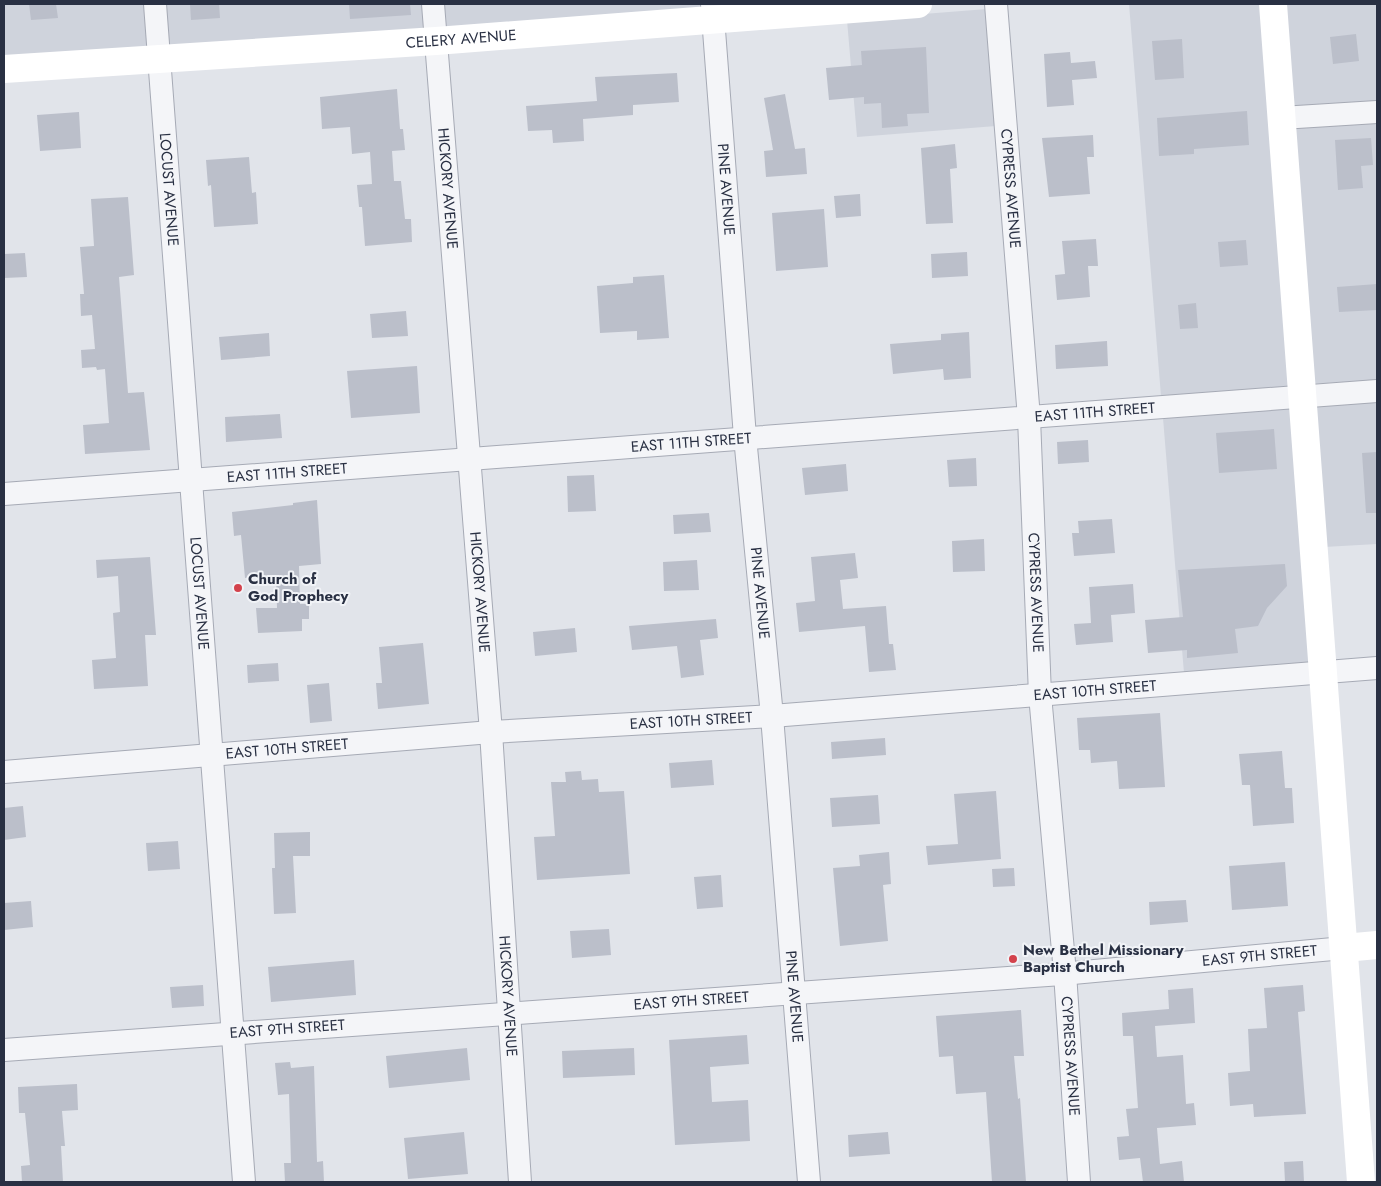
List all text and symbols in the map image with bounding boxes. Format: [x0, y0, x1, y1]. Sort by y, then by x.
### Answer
street label: CELERY AVENUE [405, 24, 517, 54]
street label: HICKORY AVENUE [432, 127, 463, 250]
street label: CYPRESS AVENUE [995, 128, 1026, 249]
street label: LOCUST AVENUE [154, 132, 184, 247]
street label: PINE AVENUE [712, 143, 741, 236]
street label: EAST 11TH STREET [1034, 397, 1156, 428]
street label: EAST 11TH STREET [630, 427, 752, 458]
street label: EAST 11TH STREET [226, 457, 348, 488]
street label: HICKORY AVENUE [464, 531, 496, 654]
street label: CYPRESS AVENUE [1023, 532, 1049, 653]
street label: LOCUST AVENUE [184, 536, 215, 651]
street label: PINE AVENUE [745, 546, 775, 640]
place label: Church of God Prophecy [248, 568, 348, 607]
marker: Church of God Prophecy [232, 582, 244, 594]
street label: EAST 10TH STREET [1033, 675, 1157, 706]
street label: EAST 10TH STREET [629, 706, 753, 735]
street label: EAST 10TH STREET [225, 733, 349, 765]
street label: HICKORY AVENUE [493, 935, 523, 1057]
place label: New Bethel Missionary Baptist Church [1023, 939, 1184, 978]
street label: EAST 9TH STREET [1201, 939, 1318, 972]
street label: PINE AVENUE [780, 950, 809, 1043]
marker: New Bethel Missionary Baptist Church [1007, 953, 1019, 965]
street label: EAST 9TH STREET [633, 986, 750, 1016]
street label: CYPRESS AVENUE [1056, 996, 1086, 1117]
street label: EAST 9TH STREET [229, 1014, 346, 1044]

